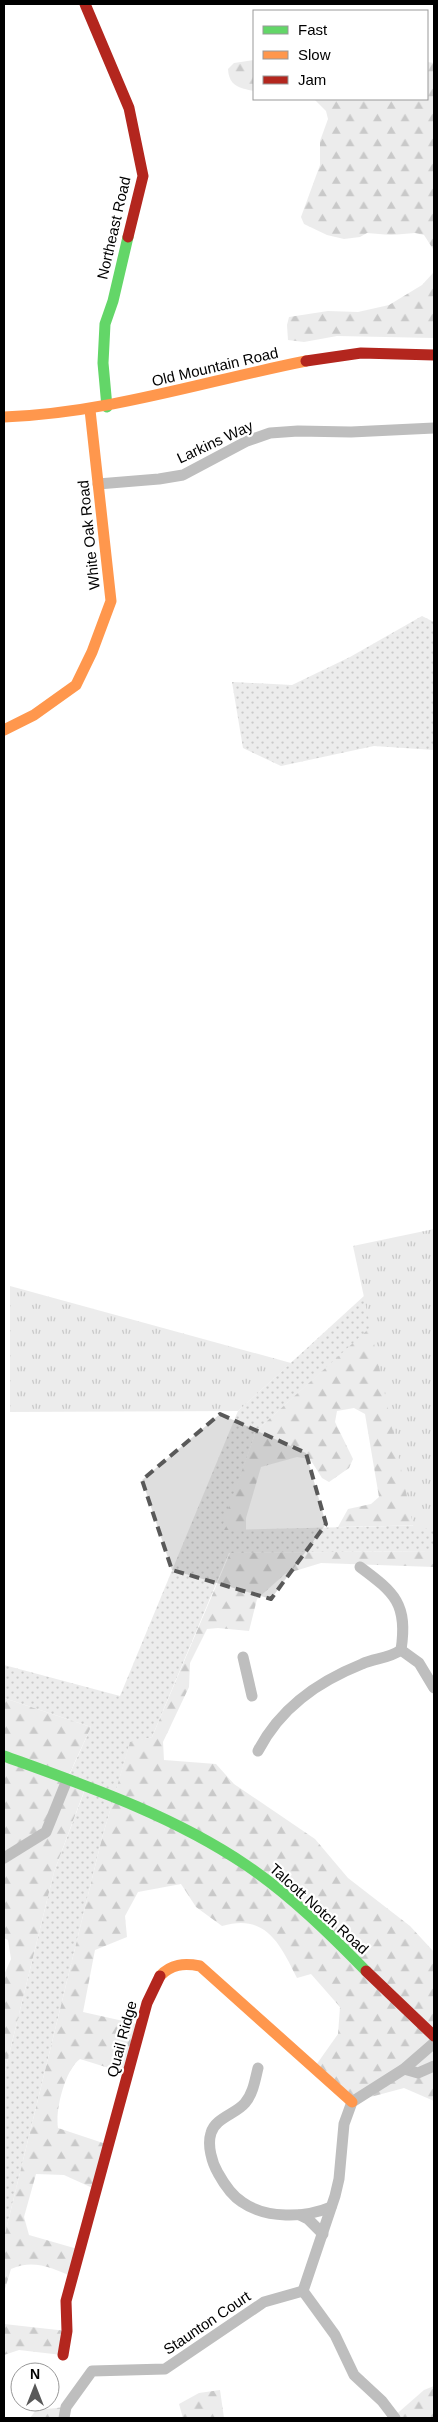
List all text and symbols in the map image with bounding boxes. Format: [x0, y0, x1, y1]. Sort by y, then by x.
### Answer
legend [253, 10, 428, 100]
text: Fast [298, 21, 328, 38]
text: Slow [298, 46, 331, 63]
text: Jam [298, 71, 326, 88]
street label: Northeast Road [93, 175, 134, 281]
street label: Old Mountain Road [150, 344, 280, 389]
street label: Larkins Way [174, 416, 256, 467]
street label: White Oak Road [74, 479, 103, 591]
street label: Talcott Notch Road [267, 1860, 372, 1957]
street label: Quail Ridge [103, 1999, 140, 2079]
street label: Staunton Court [160, 2287, 254, 2358]
north arrow [10, 2362, 60, 2412]
text: N [30, 2366, 40, 2382]

